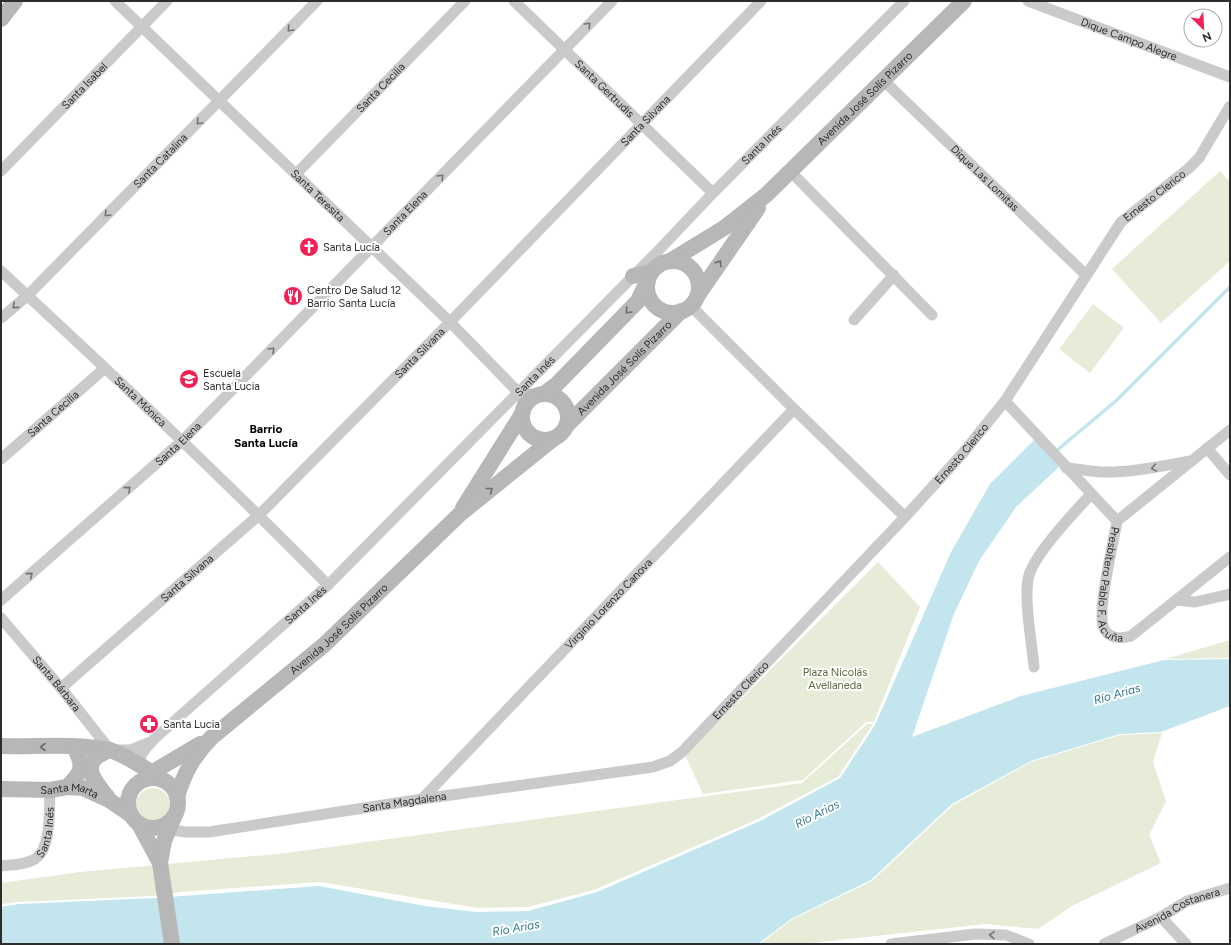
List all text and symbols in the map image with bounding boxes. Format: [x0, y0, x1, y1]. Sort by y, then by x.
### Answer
north arrow [1183, 8, 1223, 48]
street label: Dique Campo Alegre [1079, 15, 1179, 64]
one-way arrow [583, 22, 591, 30]
one-way arrow [287, 24, 295, 32]
text: N [1200, 29, 1213, 44]
street label: Avenida José Solís Pizarro [815, 49, 915, 148]
street label: Santa Gertrudis [572, 57, 637, 120]
street label: Santa Isabel [59, 60, 110, 112]
street label: Santa Cecilia [354, 60, 408, 115]
street label: Santa Silvana [618, 93, 673, 149]
one-way arrow [196, 117, 204, 125]
street label: Santa Inés [739, 122, 784, 168]
street label: Santa Catalina [131, 131, 190, 191]
street label: Dique Las Lomitas [948, 143, 1021, 214]
street label: Santa Teresita [288, 167, 347, 225]
street label: Ernesto Clerico [1121, 167, 1188, 225]
one-way arrow [436, 174, 444, 182]
street label: Santa Elena [381, 188, 430, 238]
one-way arrow [104, 209, 112, 217]
church icon: Santa Lucía [298, 236, 320, 258]
place label: Santa Lucía [323, 241, 380, 254]
one-way arrow [715, 260, 722, 267]
place label: Centro De Salud 12 Barrio Santa Lucía [307, 284, 401, 310]
restaurant icon: Centro De Salud 12 Barrio Santa Lucía [282, 285, 304, 307]
one-way arrow [12, 301, 20, 308]
one-way arrow [625, 306, 633, 314]
street label: Avenida José Solís Pizarro [575, 318, 675, 418]
street label: Santa Silvana [392, 325, 448, 381]
one-way arrow [267, 347, 275, 355]
street label: Santa Inés [512, 353, 558, 399]
place label: Escuela Santa Lucia [203, 367, 260, 393]
school or university icon: Escuela Santa Lucia [178, 368, 200, 390]
street label: Santa Mónica [111, 374, 169, 430]
street label: Santa Cecilia [25, 388, 82, 440]
street label: Santa Elena [153, 420, 204, 469]
street label: Ernesto Clerico [932, 421, 991, 487]
district label: Barrio Santa Lucía [234, 422, 298, 450]
one-way arrow [1151, 463, 1157, 471]
one-way arrow [123, 486, 131, 493]
one-way arrow [486, 488, 493, 495]
street label: Presbítero Pablo F. Acuña [1095, 526, 1123, 645]
street label: Santa Silvana [158, 552, 216, 605]
street label: Virginio Lorenzo Canova [562, 556, 655, 652]
one-way arrow [26, 572, 33, 579]
street label: Avenida José Solís Pizarro [288, 581, 391, 677]
street label: Santa Inés [282, 583, 329, 627]
street label: Santa Bárbara [29, 653, 83, 714]
street label: Ernesto Clerico [710, 659, 772, 723]
park label: Plaza Nicolás Avellaneda [803, 666, 867, 692]
water label: Río Arias [1092, 681, 1142, 707]
pharmacy icon: Santa Lucia [138, 713, 160, 735]
place label: Santa Lucia [163, 718, 220, 731]
one-way arrow [40, 743, 46, 751]
street label: Santa Marta [40, 781, 100, 801]
street label: Santa Magdalena [362, 790, 447, 815]
water label: Río Arias [792, 797, 842, 831]
street label: Santa Inés [34, 807, 57, 860]
street label: Avenida Costanera [1133, 885, 1222, 936]
water label: Río Arias [491, 917, 541, 939]
one-way arrow [989, 930, 995, 939]

